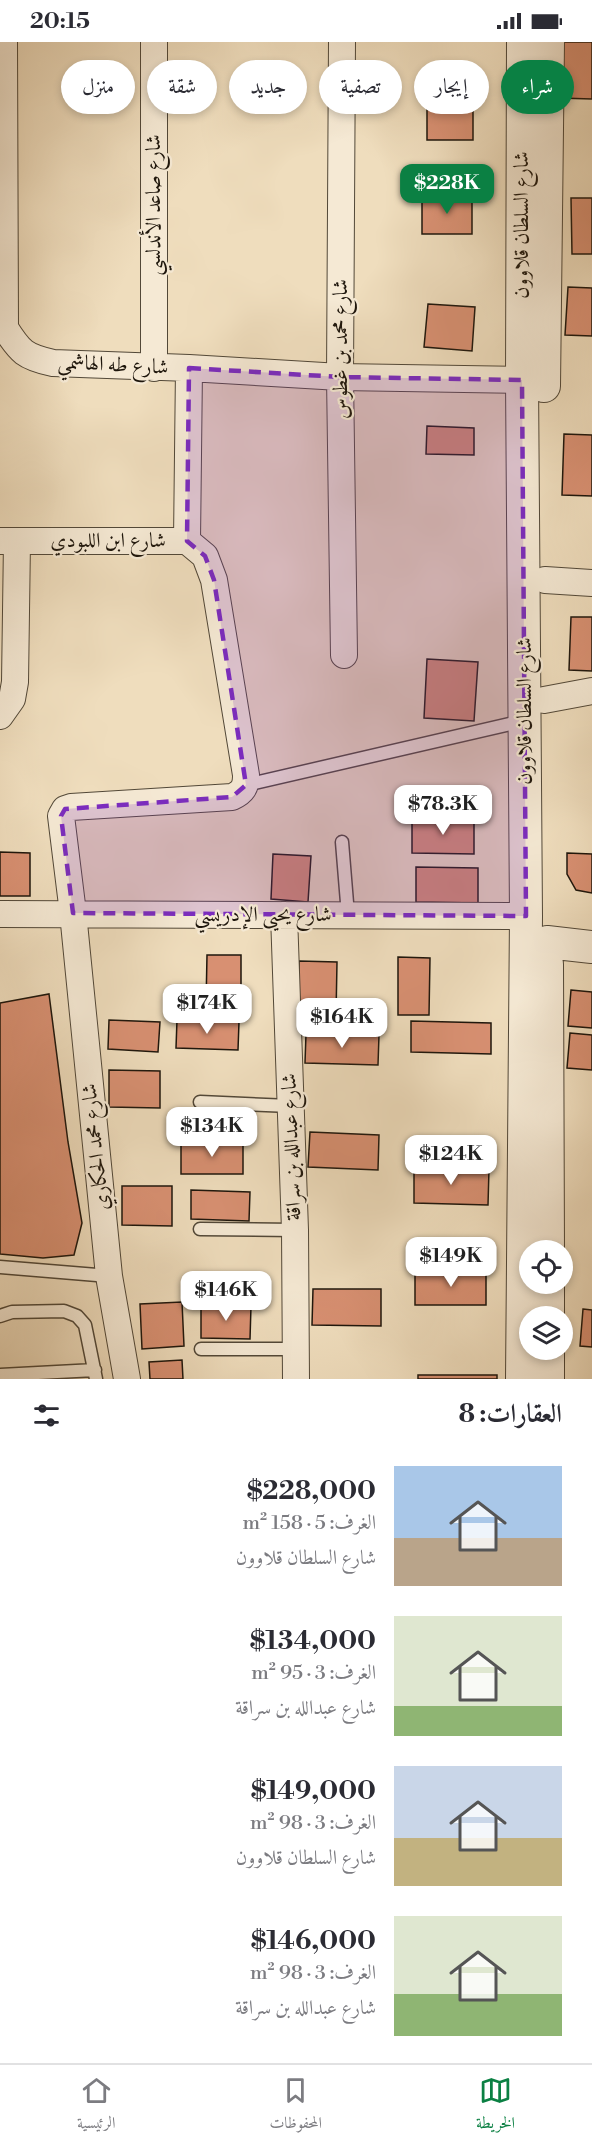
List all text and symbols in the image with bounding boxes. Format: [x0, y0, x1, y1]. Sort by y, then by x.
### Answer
text: 20:15 [30, 8, 90, 35]
chip: منزل [61, 60, 135, 114]
chip: شقة [147, 60, 217, 114]
chip: جديد [229, 60, 307, 114]
chip: تصفية [319, 60, 402, 114]
chip: إيجار [414, 60, 489, 114]
chip: شراء [501, 60, 574, 114]
street label: شارع صاعد الأندلسي [138, 134, 173, 276]
street label: شارع السلطان قلاوون [509, 151, 539, 299]
pin: $228K [405, 164, 489, 215]
text: $228K [414, 171, 480, 196]
street label: شارع محمد بن غطوس [328, 279, 358, 419]
street label: شارع طه الهاشمي [57, 349, 169, 387]
street label: شارع ابن اللبودي [50, 528, 166, 558]
street label: شارع السلطان قلاوون [512, 637, 542, 785]
pin: $78.3K [394, 785, 492, 836]
text: $78.3K [408, 792, 478, 817]
street label: شارع يحيى الإدريسي [194, 902, 332, 934]
pin: $174K [165, 984, 249, 1035]
text: $174K [177, 991, 237, 1016]
pin: $164K [300, 998, 384, 1049]
text: $164K [310, 1005, 374, 1030]
street label: شارع عبدالله بن سراقة [276, 1073, 312, 1221]
street label: شارع محمد الحكاري [76, 1082, 120, 1212]
pin: $134K [170, 1107, 254, 1158]
text: $134K [180, 1114, 244, 1139]
pin: $124K [409, 1135, 493, 1186]
text: $124K [419, 1142, 483, 1167]
pin: $149K [409, 1237, 493, 1288]
map controls [519, 1240, 573, 1360]
button: locate [519, 1240, 573, 1294]
text: $149K [420, 1244, 482, 1269]
pin: $146K [184, 1271, 268, 1322]
text: $146K [195, 1278, 257, 1303]
button: layers [519, 1306, 573, 1360]
text: العقارات: 8 [459, 1398, 562, 1430]
icon: filters [30, 1399, 63, 1432]
text: $228,000 [247, 1475, 376, 1507]
icon: home [442, 1490, 514, 1562]
text: الغرف: 5 · 158 m² [243, 1511, 376, 1536]
text: شارع السلطان قلاوون [236, 1546, 376, 1571]
text: $134,000 [250, 1625, 376, 1657]
icon: home [442, 1640, 514, 1712]
text: الغرف: 3 · 95 m² [251, 1661, 376, 1686]
text: شارع عبدالله بن سراقة [235, 1696, 376, 1721]
text: $149,000 [251, 1775, 376, 1807]
icon: home [442, 1790, 514, 1862]
text: الغرف: 3 · 98 m² [250, 1811, 376, 1836]
text: شارع السلطان قلاوون [236, 1846, 376, 1871]
text: $146,000 [251, 1925, 376, 1957]
icon: home [442, 1940, 514, 2012]
text: الغرف: 3 · 98 m² [250, 1961, 376, 1986]
text: شارع عبدالله بن سراقة [235, 1996, 376, 2021]
tab: الرئيسية [77, 2074, 115, 2138]
tab: المحفوظات [269, 2074, 322, 2138]
tab: الخريطة [476, 2074, 515, 2138]

